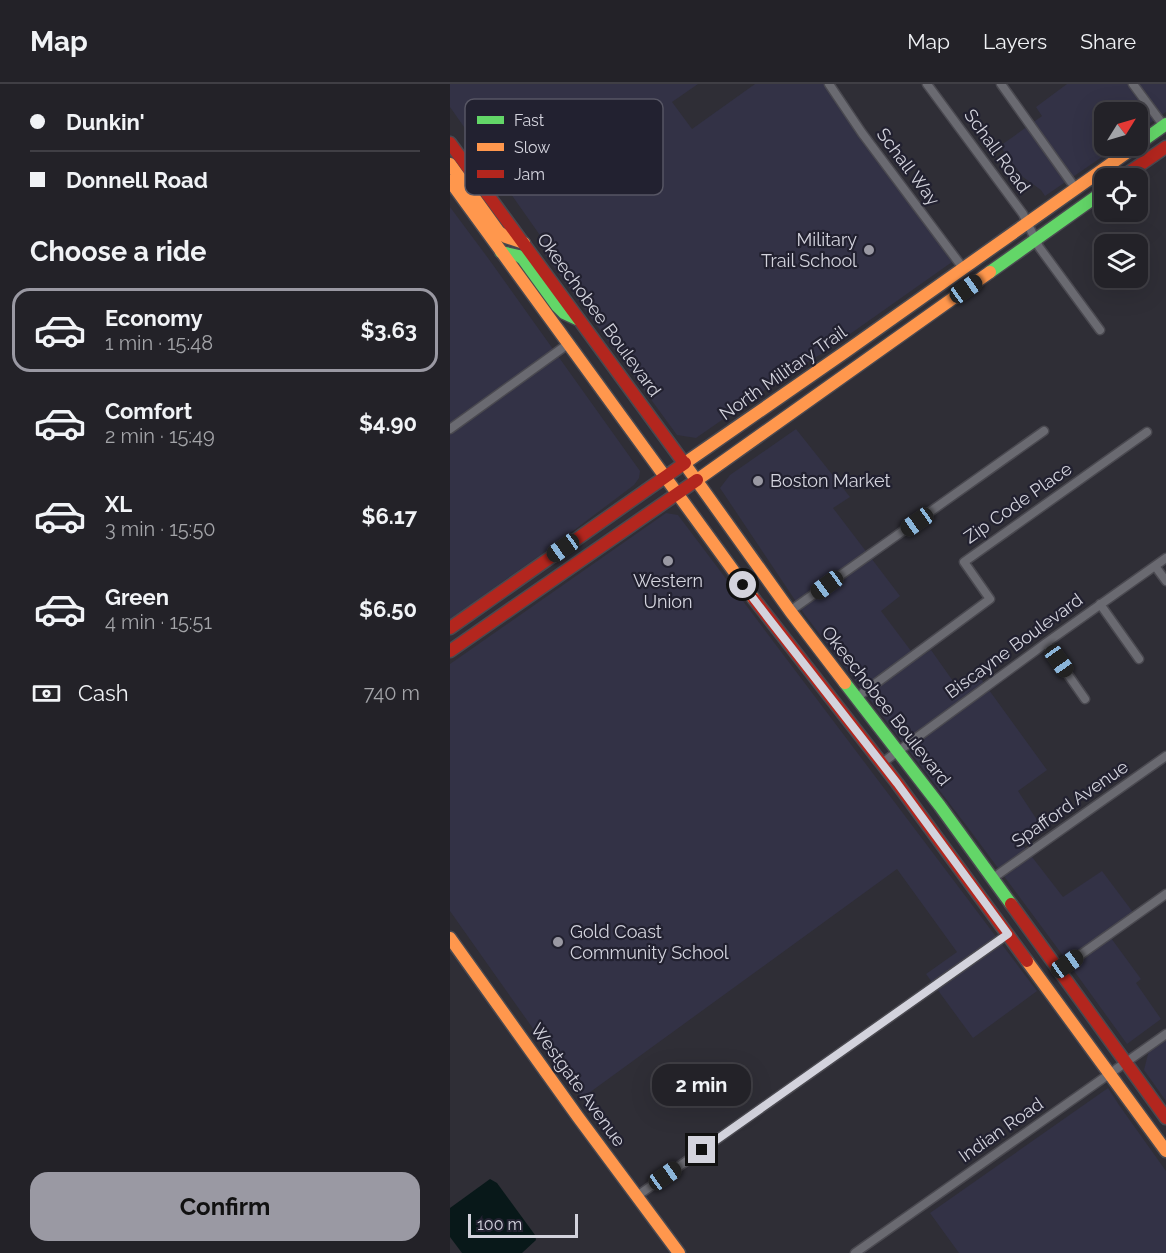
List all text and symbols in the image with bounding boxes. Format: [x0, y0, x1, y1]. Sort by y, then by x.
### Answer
text: Map [30, 25, 88, 58]
text: Map [907, 29, 950, 54]
text: Layers [983, 29, 1047, 54]
text: Share [1080, 29, 1136, 54]
legend [465, 99, 663, 195]
north arrow [1094, 102, 1148, 156]
map controls [1094, 102, 1148, 288]
street label: Schall Road [960, 105, 1035, 197]
text: Dunkin' [66, 109, 145, 135]
text: Fast [514, 111, 545, 130]
street label: Schall Way [872, 124, 944, 210]
text: Slow [514, 138, 550, 157]
text: Jam [514, 165, 545, 184]
text: Donnell Road [66, 167, 208, 193]
button: locate [1094, 168, 1148, 222]
street label: Okeechobee Boulevard [533, 229, 666, 400]
place label: Military Trail School [761, 229, 857, 271]
button: layers [1094, 234, 1148, 288]
text: Choose a ride [30, 236, 206, 267]
marker: Military Trail School [862, 243, 876, 257]
car [946, 271, 986, 307]
icon: car [33, 303, 87, 357]
text: Economy [105, 305, 203, 331]
text: $3.63 [360, 317, 417, 343]
street label: North Military Trail [715, 321, 850, 424]
text: 1 min · 15:48 [105, 331, 213, 355]
icon: car [33, 396, 87, 450]
text: Comfort [105, 398, 192, 424]
text: $4.90 [359, 410, 417, 436]
text: 2 min · 15:49 [105, 424, 215, 448]
street label: Zip Code Place [960, 457, 1076, 548]
place label: Boston Market [770, 470, 890, 491]
marker: Boston Market [751, 474, 765, 488]
icon: car [33, 489, 87, 543]
text: XL [105, 491, 132, 517]
text: $6.17 [362, 503, 417, 529]
car [897, 504, 937, 540]
text: 3 min · 15:50 [105, 517, 216, 541]
car [543, 530, 583, 566]
marker: Western Union [661, 554, 675, 568]
car [807, 567, 847, 603]
place label: Western Union [633, 570, 703, 612]
route start [729, 571, 756, 598]
icon: car [33, 582, 87, 636]
text: Green [105, 584, 169, 610]
street label: Biscayne Boulevard [941, 589, 1086, 702]
text: $6.50 [359, 596, 417, 622]
text: 4 min · 15:51 [105, 610, 212, 634]
street label: Okeechobee Boulevard [818, 622, 955, 790]
car [1041, 641, 1077, 681]
icon: cash [30, 677, 63, 710]
text: Cash [78, 680, 129, 706]
text: 740 m [364, 681, 420, 705]
street label: Spafford Avenue [1008, 755, 1132, 852]
place label: Gold Coast Community School [570, 921, 729, 963]
marker: Gold Coast Community School [551, 935, 565, 949]
car [1047, 946, 1087, 982]
street label: Westgate Avenue [527, 1019, 630, 1151]
callout: 2 min [652, 1063, 752, 1105]
text: 2 min [676, 1073, 727, 1097]
street label: Indian Road [954, 1093, 1047, 1166]
route end [688, 1136, 715, 1163]
car [645, 1158, 685, 1194]
button: Confirm [30, 1172, 420, 1241]
scale bar [468, 1211, 578, 1238]
text: 100 m [477, 1215, 522, 1234]

